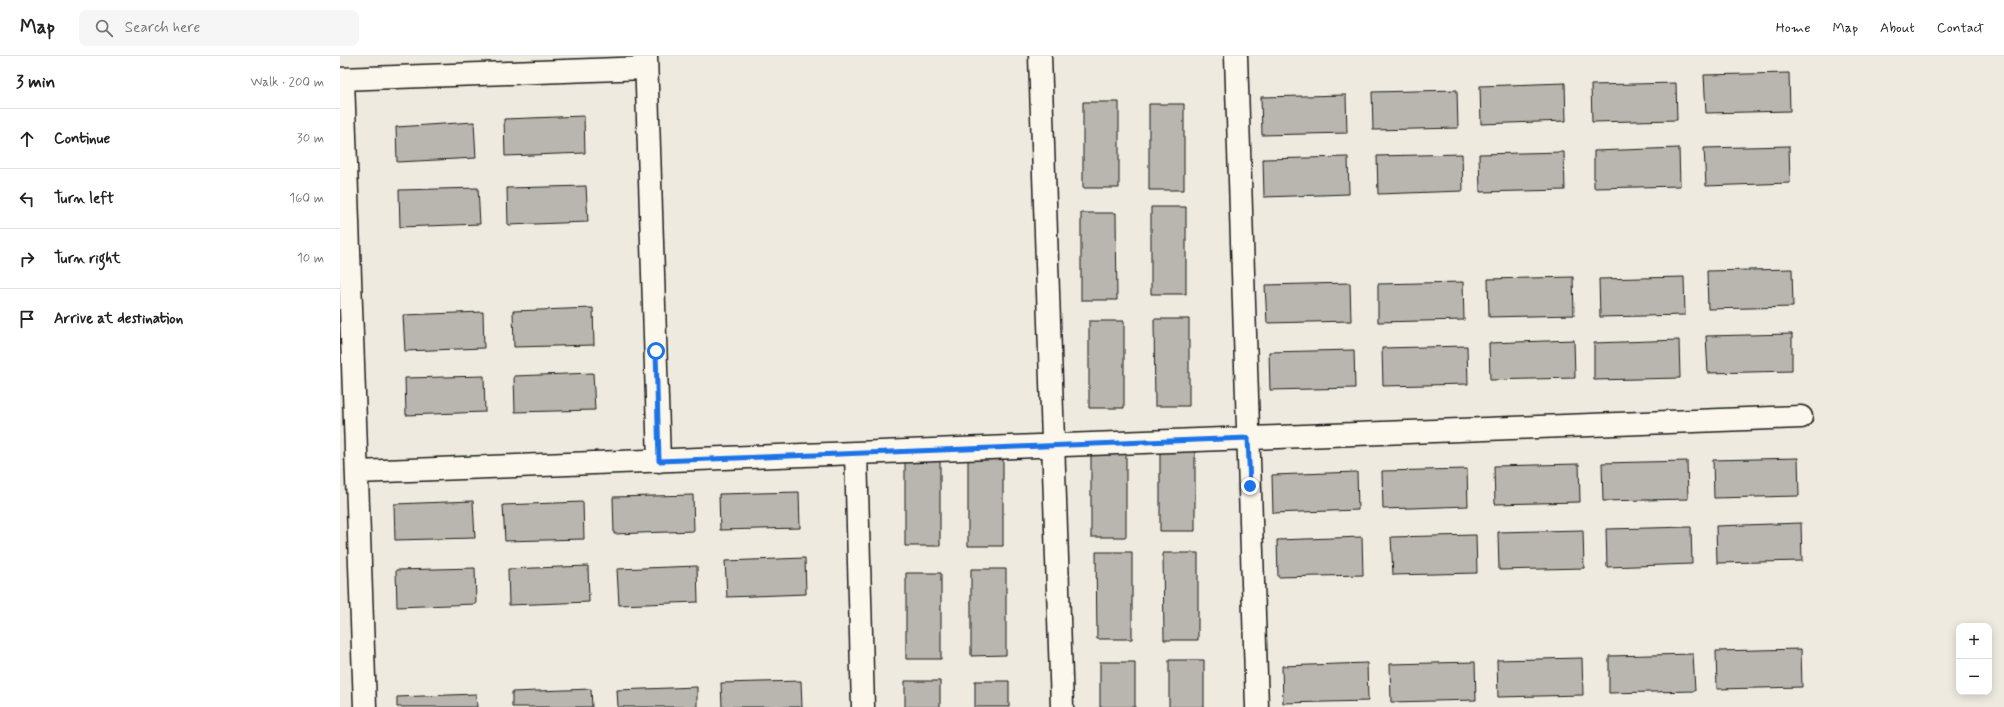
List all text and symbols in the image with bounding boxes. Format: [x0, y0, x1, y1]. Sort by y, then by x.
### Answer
search box [79, 10, 359, 46]
text: Map [20, 15, 55, 40]
icon: search [93, 17, 115, 39]
text: Search here [125, 18, 200, 38]
text: Home [1776, 19, 1810, 37]
text: Map [1832, 19, 1858, 37]
text: About [1880, 19, 1915, 37]
text: Contact [1937, 19, 1984, 37]
text: 3 min [16, 71, 55, 93]
text: Walk · 200 m [250, 74, 324, 91]
icon: ahead [16, 128, 38, 150]
text: Continue [54, 129, 110, 149]
text: 30 m [297, 130, 324, 147]
icon: left [16, 188, 38, 210]
text: Turn left [54, 189, 114, 209]
text: 160 m [289, 190, 324, 207]
icon: right [16, 248, 38, 270]
text: Turn right [54, 249, 121, 269]
text: 10 m [297, 250, 324, 267]
icon: arrive [16, 308, 38, 330]
text: Arrive at destination [54, 309, 183, 329]
route start [647, 342, 665, 360]
route end [1241, 477, 1259, 495]
map controls [1956, 623, 1992, 695]
button: + [1956, 623, 1992, 659]
button: − [1956, 659, 1992, 695]

